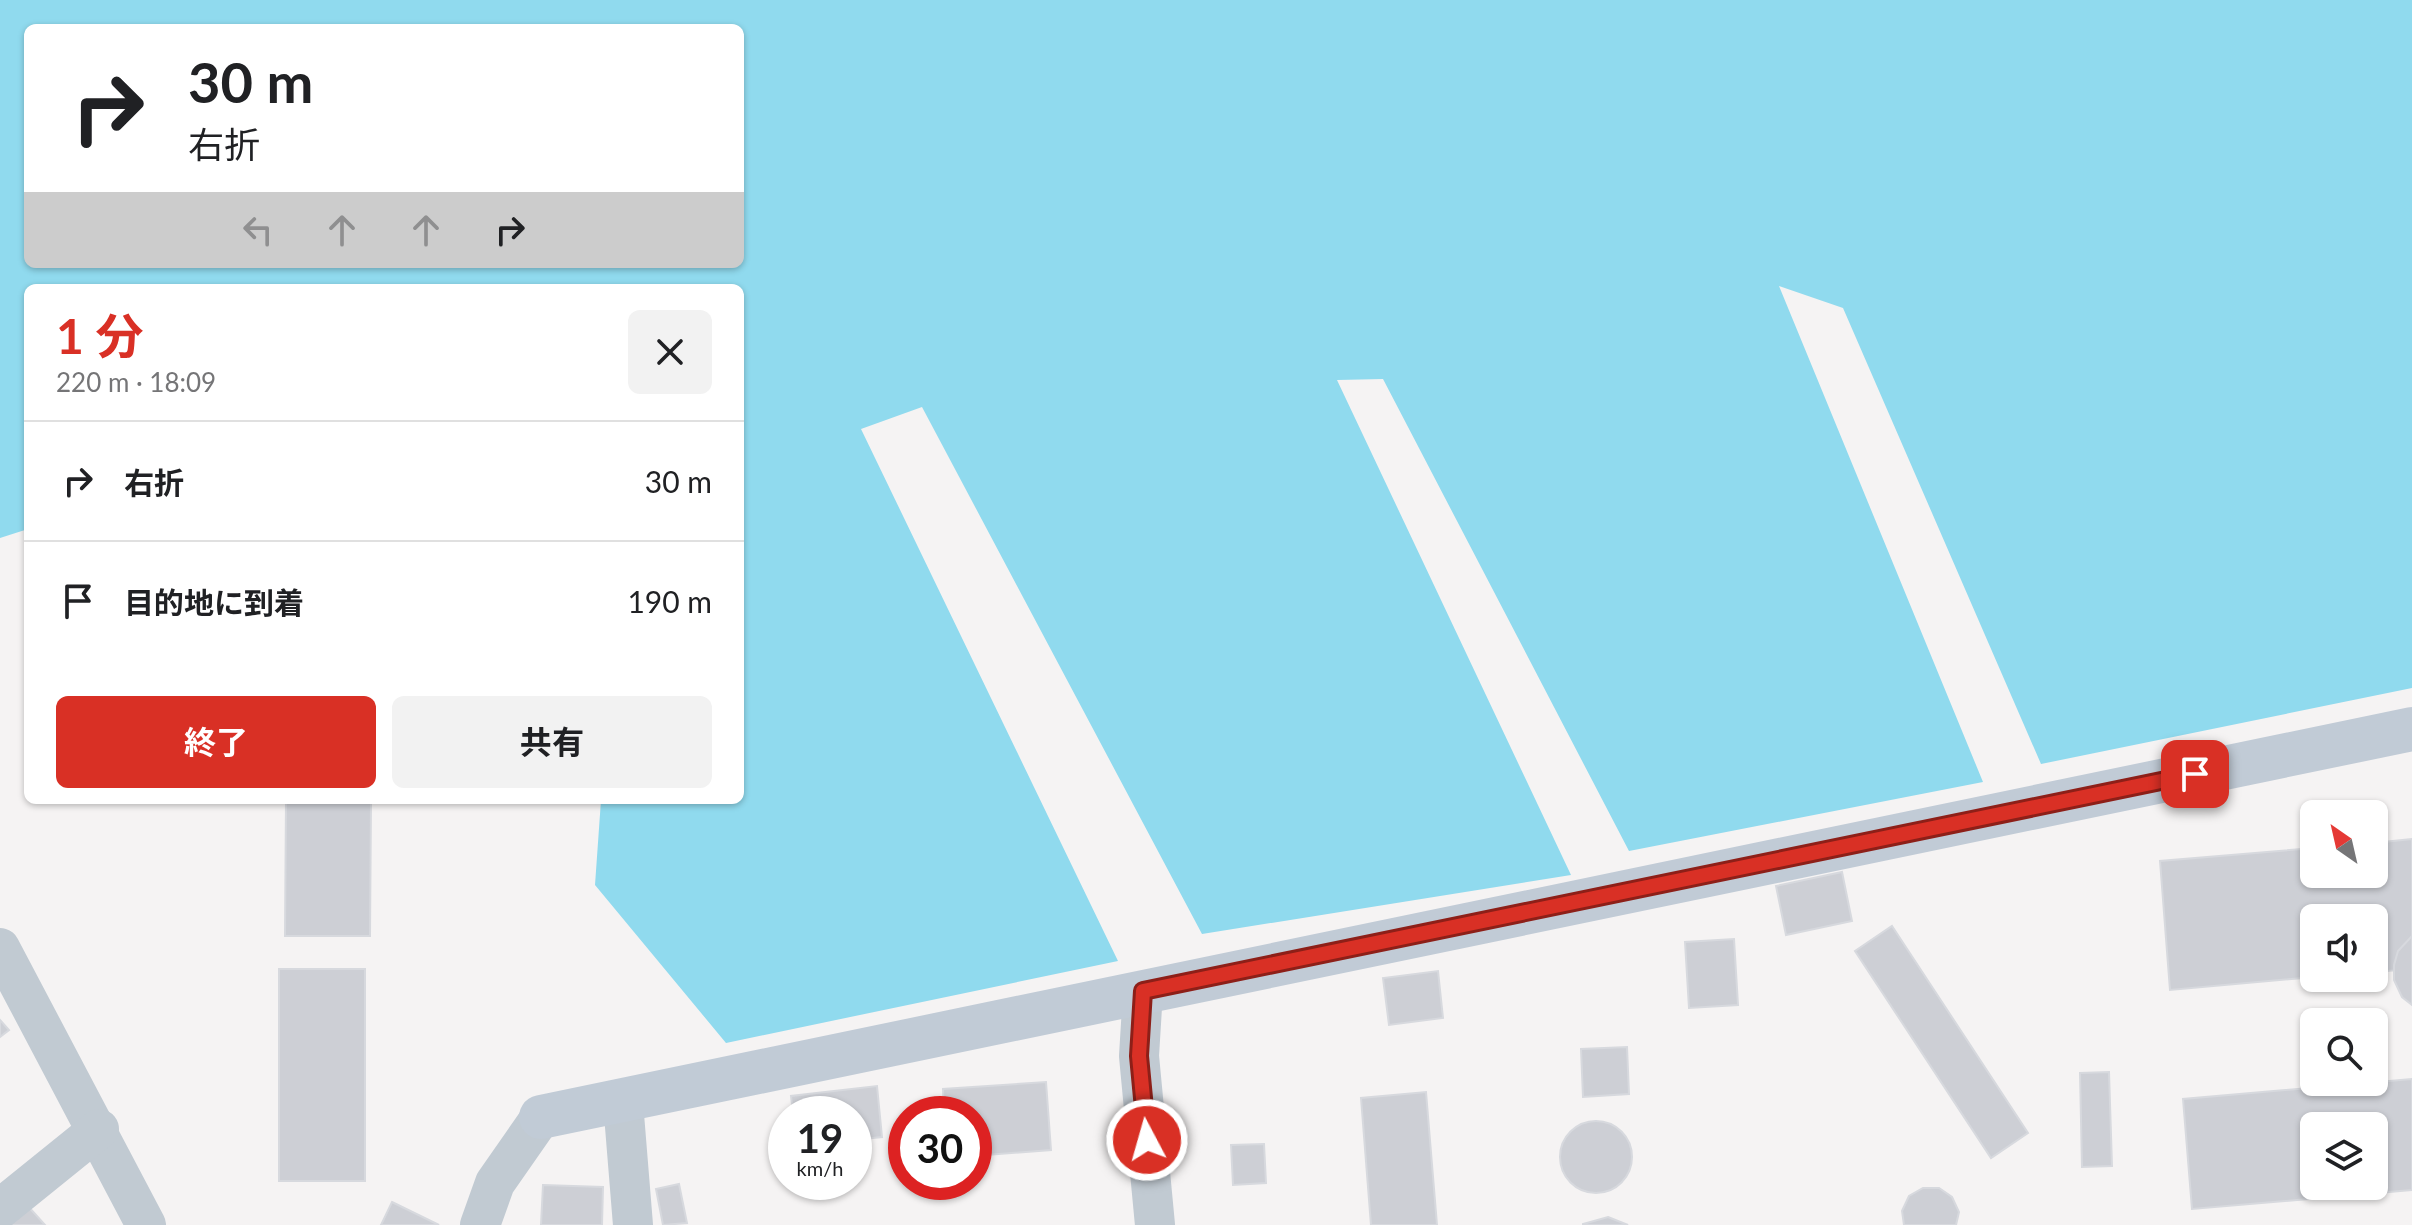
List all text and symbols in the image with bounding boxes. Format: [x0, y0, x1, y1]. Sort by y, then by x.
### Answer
text: 30 m [188, 48, 313, 115]
icon: right [56, 56, 160, 160]
text: 右折 [188, 122, 260, 166]
icon: left [236, 208, 280, 252]
icon: ahead [320, 208, 364, 252]
icon: ahead [404, 208, 448, 252]
icon: right [488, 208, 532, 252]
text: 1 分 [56, 307, 144, 364]
button: close [628, 310, 712, 394]
text: 220 m · 18:09 [56, 366, 216, 398]
icon: right [56, 459, 100, 503]
text: 30 m [645, 463, 712, 499]
text: 右折 [124, 464, 184, 500]
icon: arrive [56, 579, 100, 623]
text: 190 m [627, 583, 712, 619]
text: 目的地に到着 [124, 584, 304, 620]
button: 終了 [56, 696, 376, 788]
button: 共有 [392, 696, 712, 788]
pin [2161, 740, 2229, 808]
icon: arrive [2173, 752, 2217, 796]
north arrow [2300, 800, 2388, 888]
map controls [2300, 800, 2388, 1200]
button: sound [2300, 904, 2388, 992]
button: search [2300, 1008, 2388, 1096]
speed limit sign: 30 [888, 1096, 992, 1200]
position arrow [1105, 1098, 1189, 1182]
button: layers [2300, 1112, 2388, 1200]
text: 19 [797, 1114, 843, 1162]
text: km/h [797, 1156, 843, 1180]

